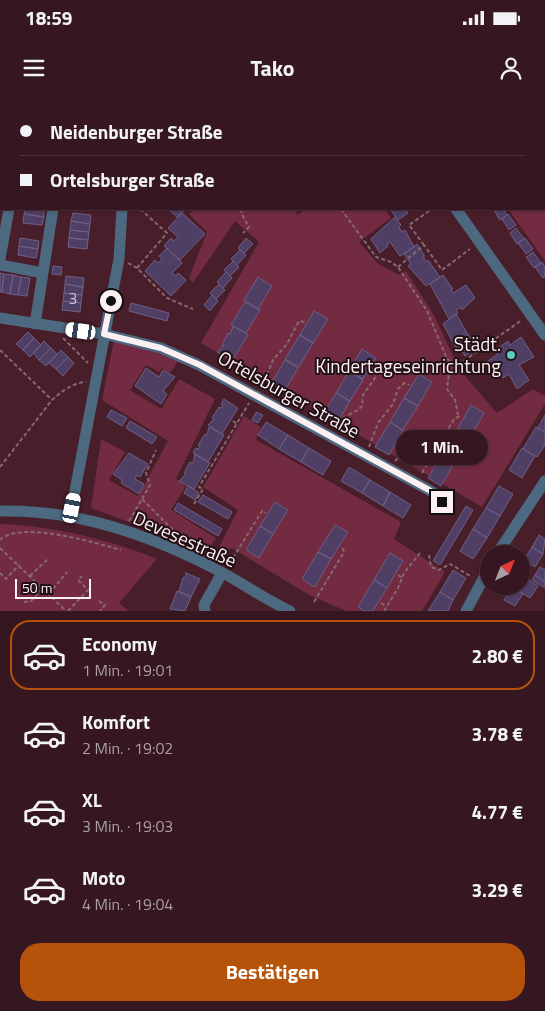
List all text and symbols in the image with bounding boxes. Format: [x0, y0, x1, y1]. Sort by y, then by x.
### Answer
text: 18:59 [25, 3, 72, 32]
text: Tako [250, 51, 295, 85]
icon: menu [20, 54, 48, 82]
icon: person [497, 54, 525, 82]
text: Neidenburger Straße [50, 117, 223, 146]
text: Ortelsburger Straße [50, 165, 214, 194]
house number: 3 [69, 286, 77, 310]
route start [100, 290, 122, 312]
car [65, 321, 96, 341]
place label: Städt. Kindertageseinrichtung [315, 329, 501, 380]
street label: Ortelsburger Straße [213, 342, 366, 445]
marker: Städt. Kindertageseinrichtung [505, 349, 517, 361]
callout: 1 Min. [396, 430, 488, 464]
text: 1 Min. [420, 435, 464, 459]
route end [431, 491, 453, 513]
car [61, 492, 82, 524]
street label: Devesestraße [129, 503, 242, 574]
north arrow [480, 545, 530, 595]
map controls [480, 545, 530, 595]
scale bar [15, 576, 91, 599]
text: 50 m [22, 577, 52, 598]
text: Economy [82, 629, 157, 658]
icon: car [22, 633, 67, 678]
text: 2.80 € [471, 641, 523, 670]
text: 1 Min. · 19:01 [82, 658, 173, 682]
text: Komfort [82, 707, 150, 736]
icon: car [22, 711, 67, 756]
text: 3.78 € [471, 719, 523, 748]
text: 2 Min. · 19:02 [82, 736, 173, 760]
text: XL [82, 785, 102, 814]
icon: car [22, 789, 67, 834]
text: 4.77 € [471, 797, 523, 826]
text: 3 Min. · 19:03 [82, 814, 173, 838]
text: Moto [82, 863, 125, 892]
icon: car [22, 867, 67, 912]
text: 3.29 € [471, 875, 523, 904]
text: 4 Min. · 19:04 [82, 892, 173, 916]
button: Bestätigen [20, 943, 525, 1001]

